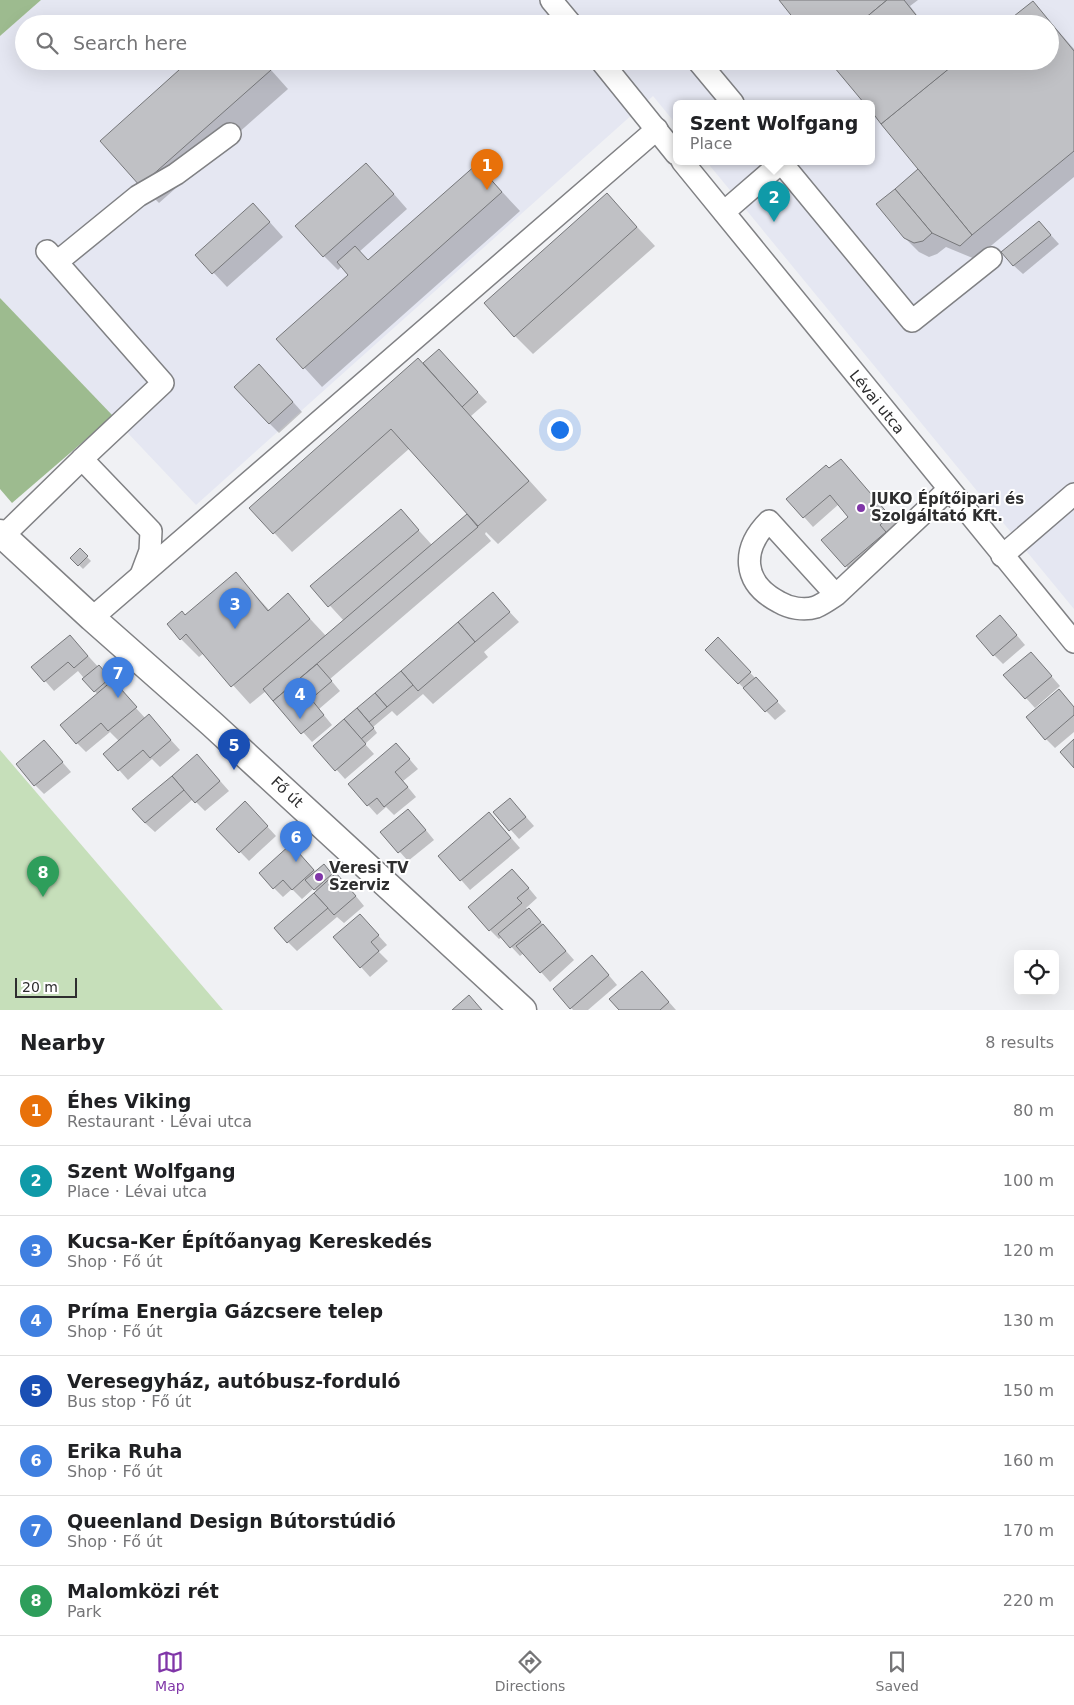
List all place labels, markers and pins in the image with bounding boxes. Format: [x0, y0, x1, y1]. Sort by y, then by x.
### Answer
pin: 1 [471, 149, 503, 190]
pin: 2 [758, 181, 790, 222]
place label: JUKO Építőipari és Szolgáltató Kft. [870, 489, 1024, 525]
marker: JUKO Építőipari és Szolgáltató Kft. [855, 502, 867, 514]
pin: 3 [219, 588, 251, 629]
pin: 7 [102, 657, 134, 698]
pin: 4 [284, 678, 316, 719]
pin: 5 [218, 729, 250, 770]
pin: 6 [280, 821, 312, 862]
pin: 8 [27, 856, 59, 897]
place label: Veresi TV Szerviz [329, 859, 409, 894]
marker: Veresi TV Szerviz [313, 871, 325, 883]

